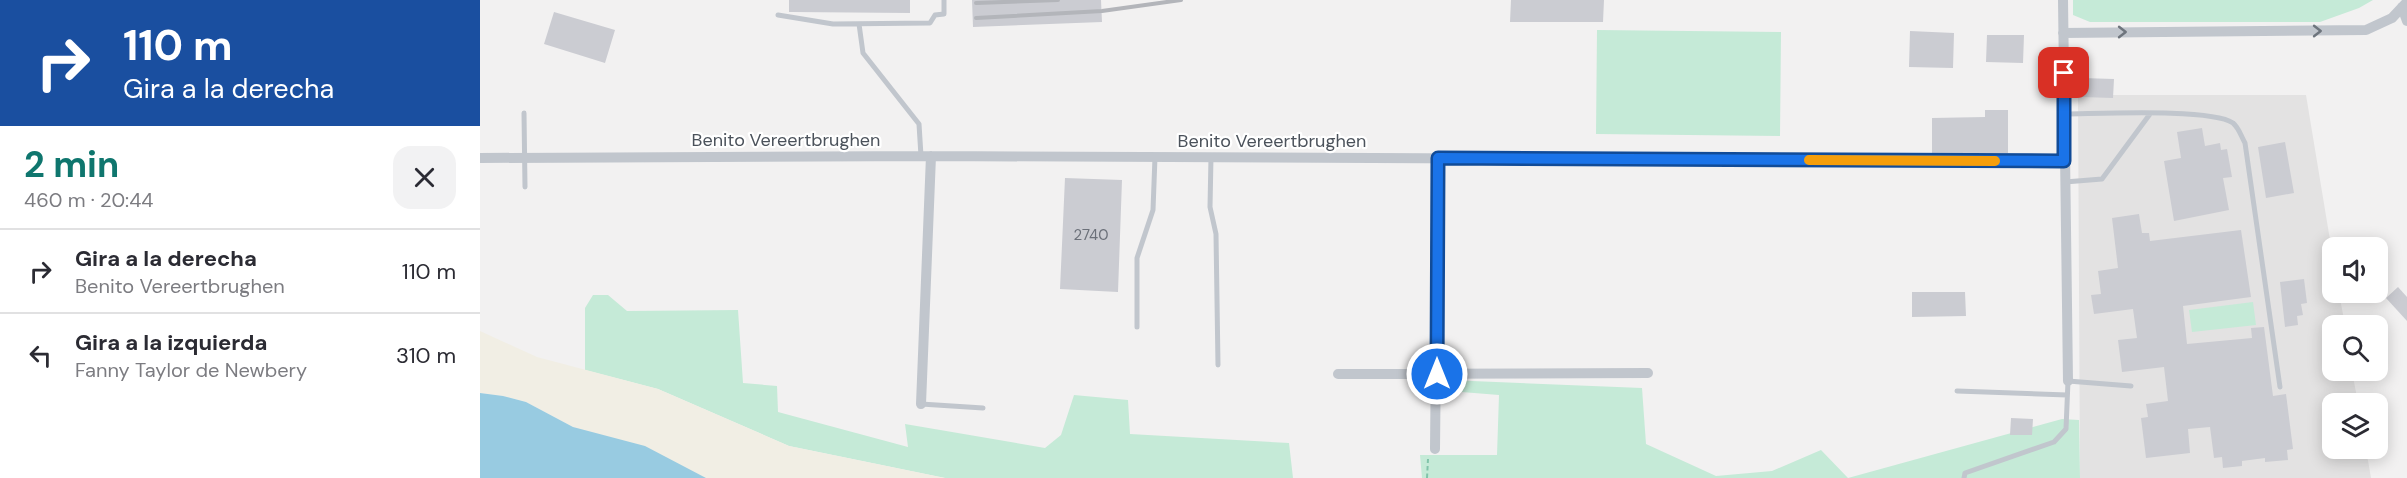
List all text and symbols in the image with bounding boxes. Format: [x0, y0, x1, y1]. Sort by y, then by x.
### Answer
text: 110 m [123, 18, 233, 73]
icon: right [24, 24, 102, 102]
one-way arrow [2312, 25, 2321, 37]
one-way arrow [2117, 26, 2126, 38]
pin [2038, 47, 2089, 98]
icon: arrive [2047, 56, 2080, 89]
text: Gira a la derecha [123, 71, 334, 106]
street label: Benito Vereertbrughen [692, 128, 880, 152]
street label: Benito Vereertbrughen [1178, 129, 1366, 153]
text: 2 min [24, 141, 119, 188]
button: close [393, 146, 456, 209]
text: 460 m · 20:44 [24, 187, 153, 213]
house number: 2740 [1074, 225, 1108, 245]
map controls [2322, 237, 2388, 459]
button: sound [2322, 237, 2388, 303]
text: Gira a la derecha [75, 244, 257, 273]
icon: right [24, 255, 57, 288]
text: 110 m [402, 257, 456, 286]
text: Benito Vereertbrughen [75, 273, 285, 299]
button: search [2322, 315, 2388, 381]
text: Gira a la izquierda [75, 328, 267, 357]
icon: left [24, 339, 57, 372]
text: 310 m [396, 341, 456, 370]
position arrow [1405, 342, 1469, 406]
text: Fanny Taylor de Newbery [75, 357, 307, 383]
button: layers [2322, 393, 2388, 459]

